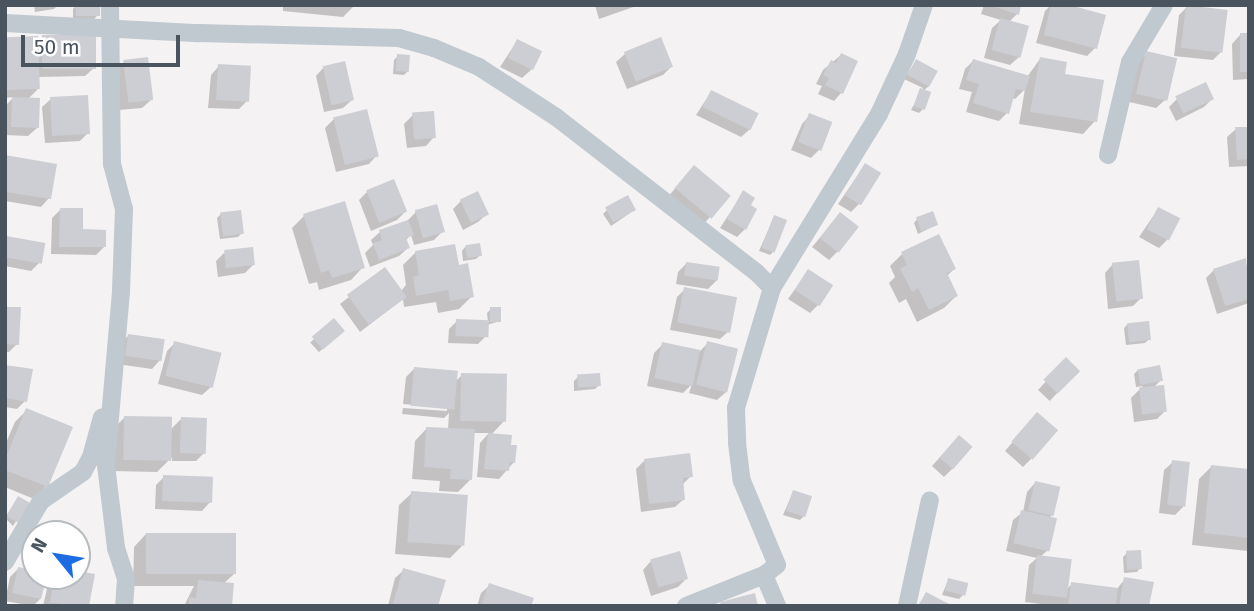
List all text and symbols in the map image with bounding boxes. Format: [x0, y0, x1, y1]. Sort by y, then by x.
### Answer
scale bar [24, 21, 184, 65]
text: 50 m [34, 34, 80, 60]
north arrow [21, 520, 91, 590]
text: N [26, 534, 52, 556]

